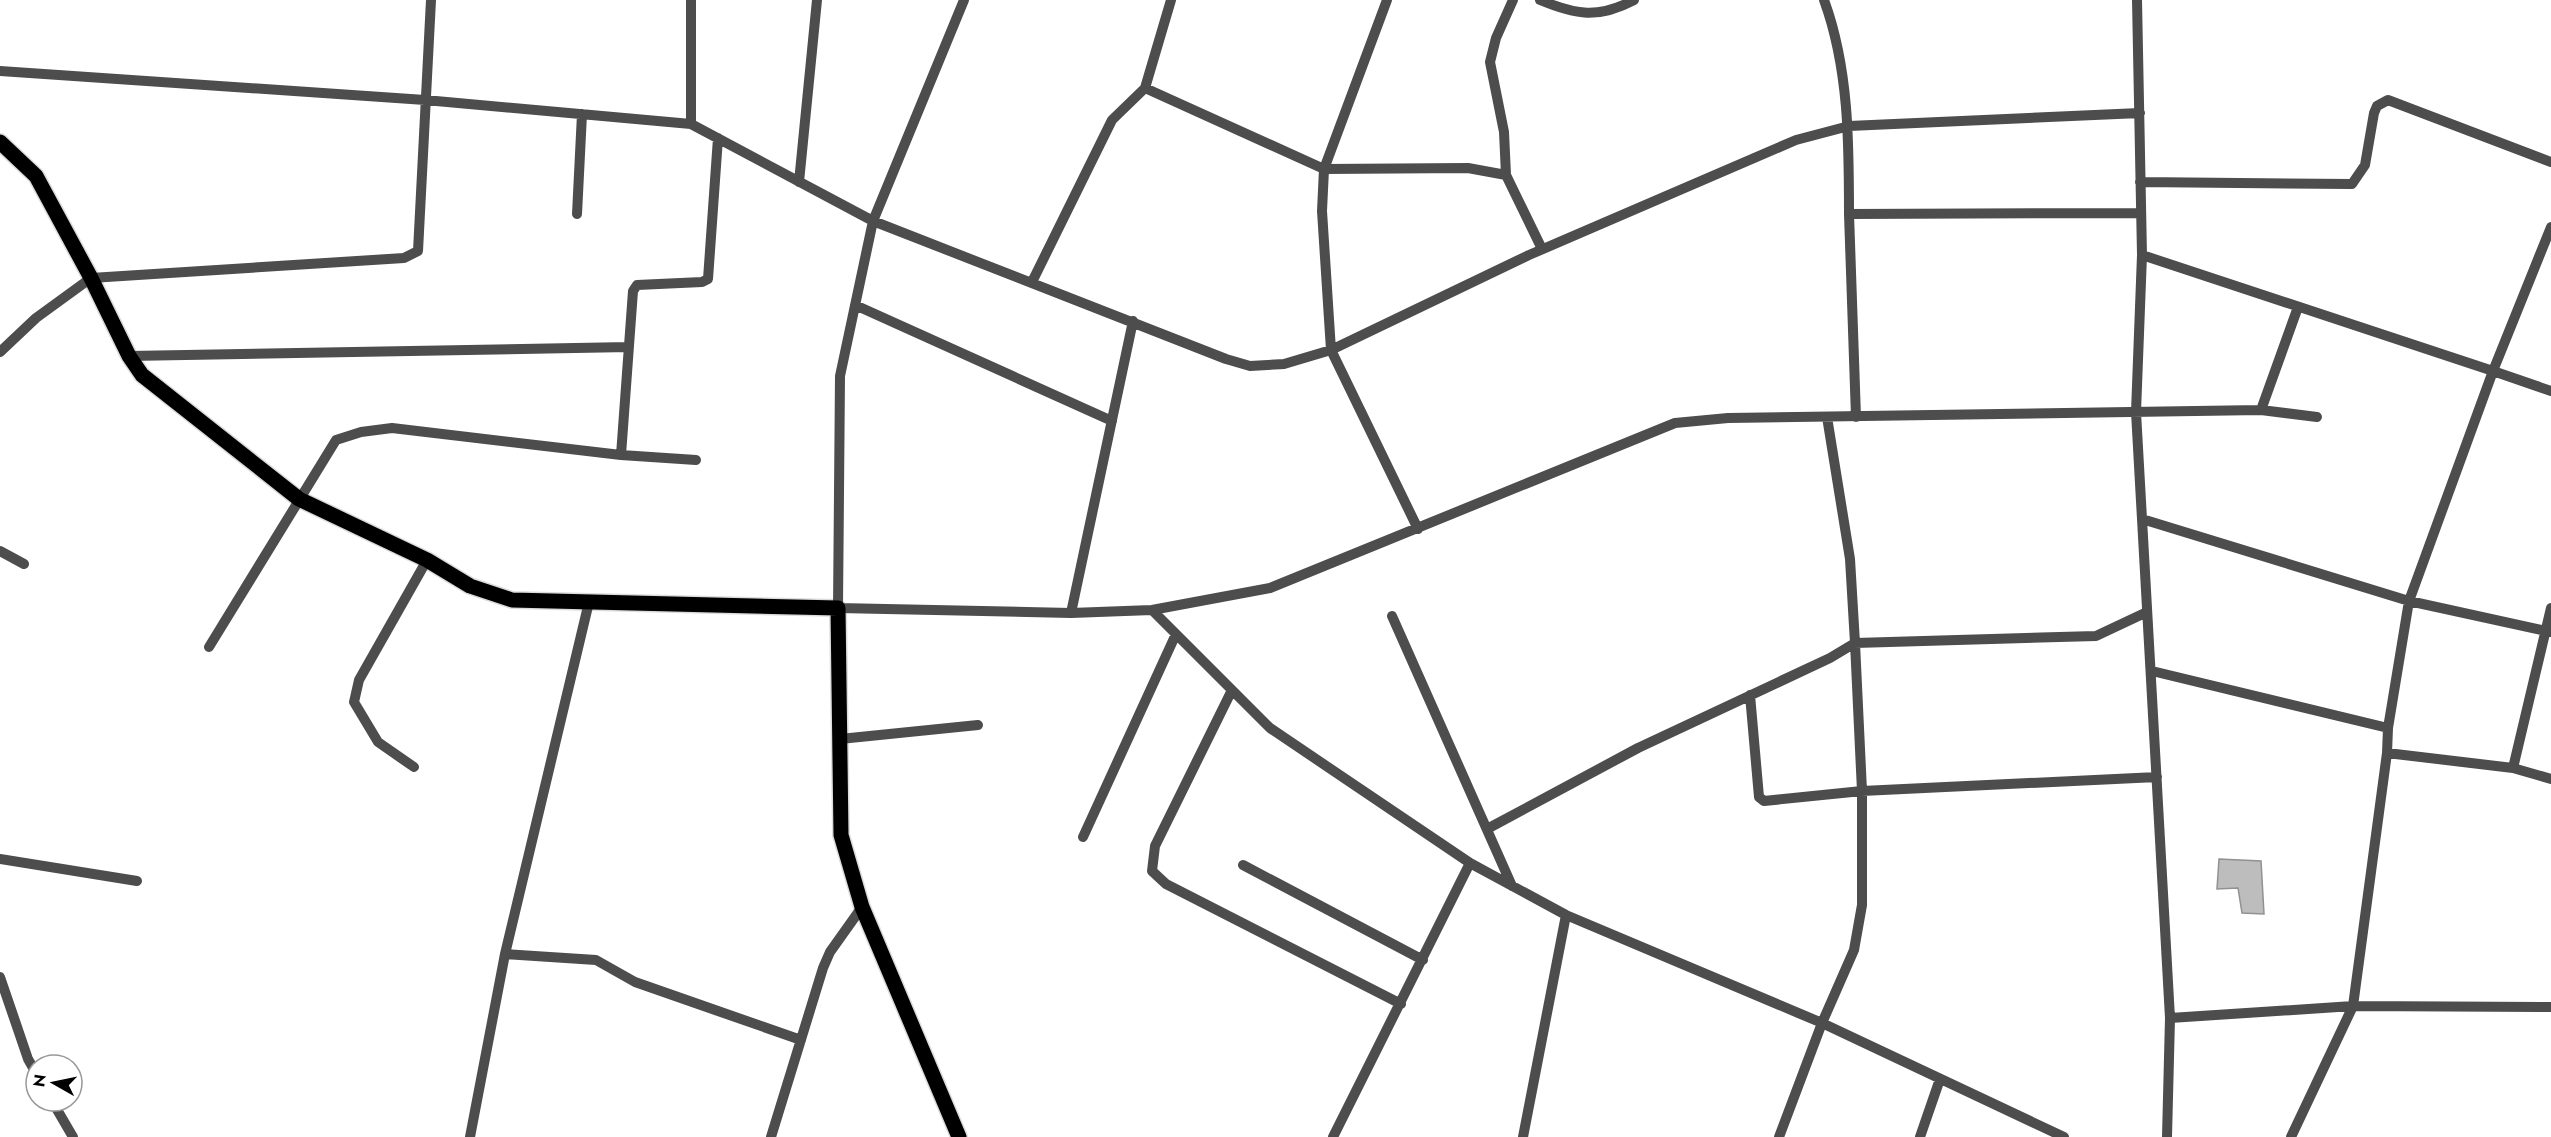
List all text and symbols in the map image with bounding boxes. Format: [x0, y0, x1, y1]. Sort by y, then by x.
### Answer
north arrow [24, 1053, 84, 1113]
text: N [27, 1073, 52, 1089]

